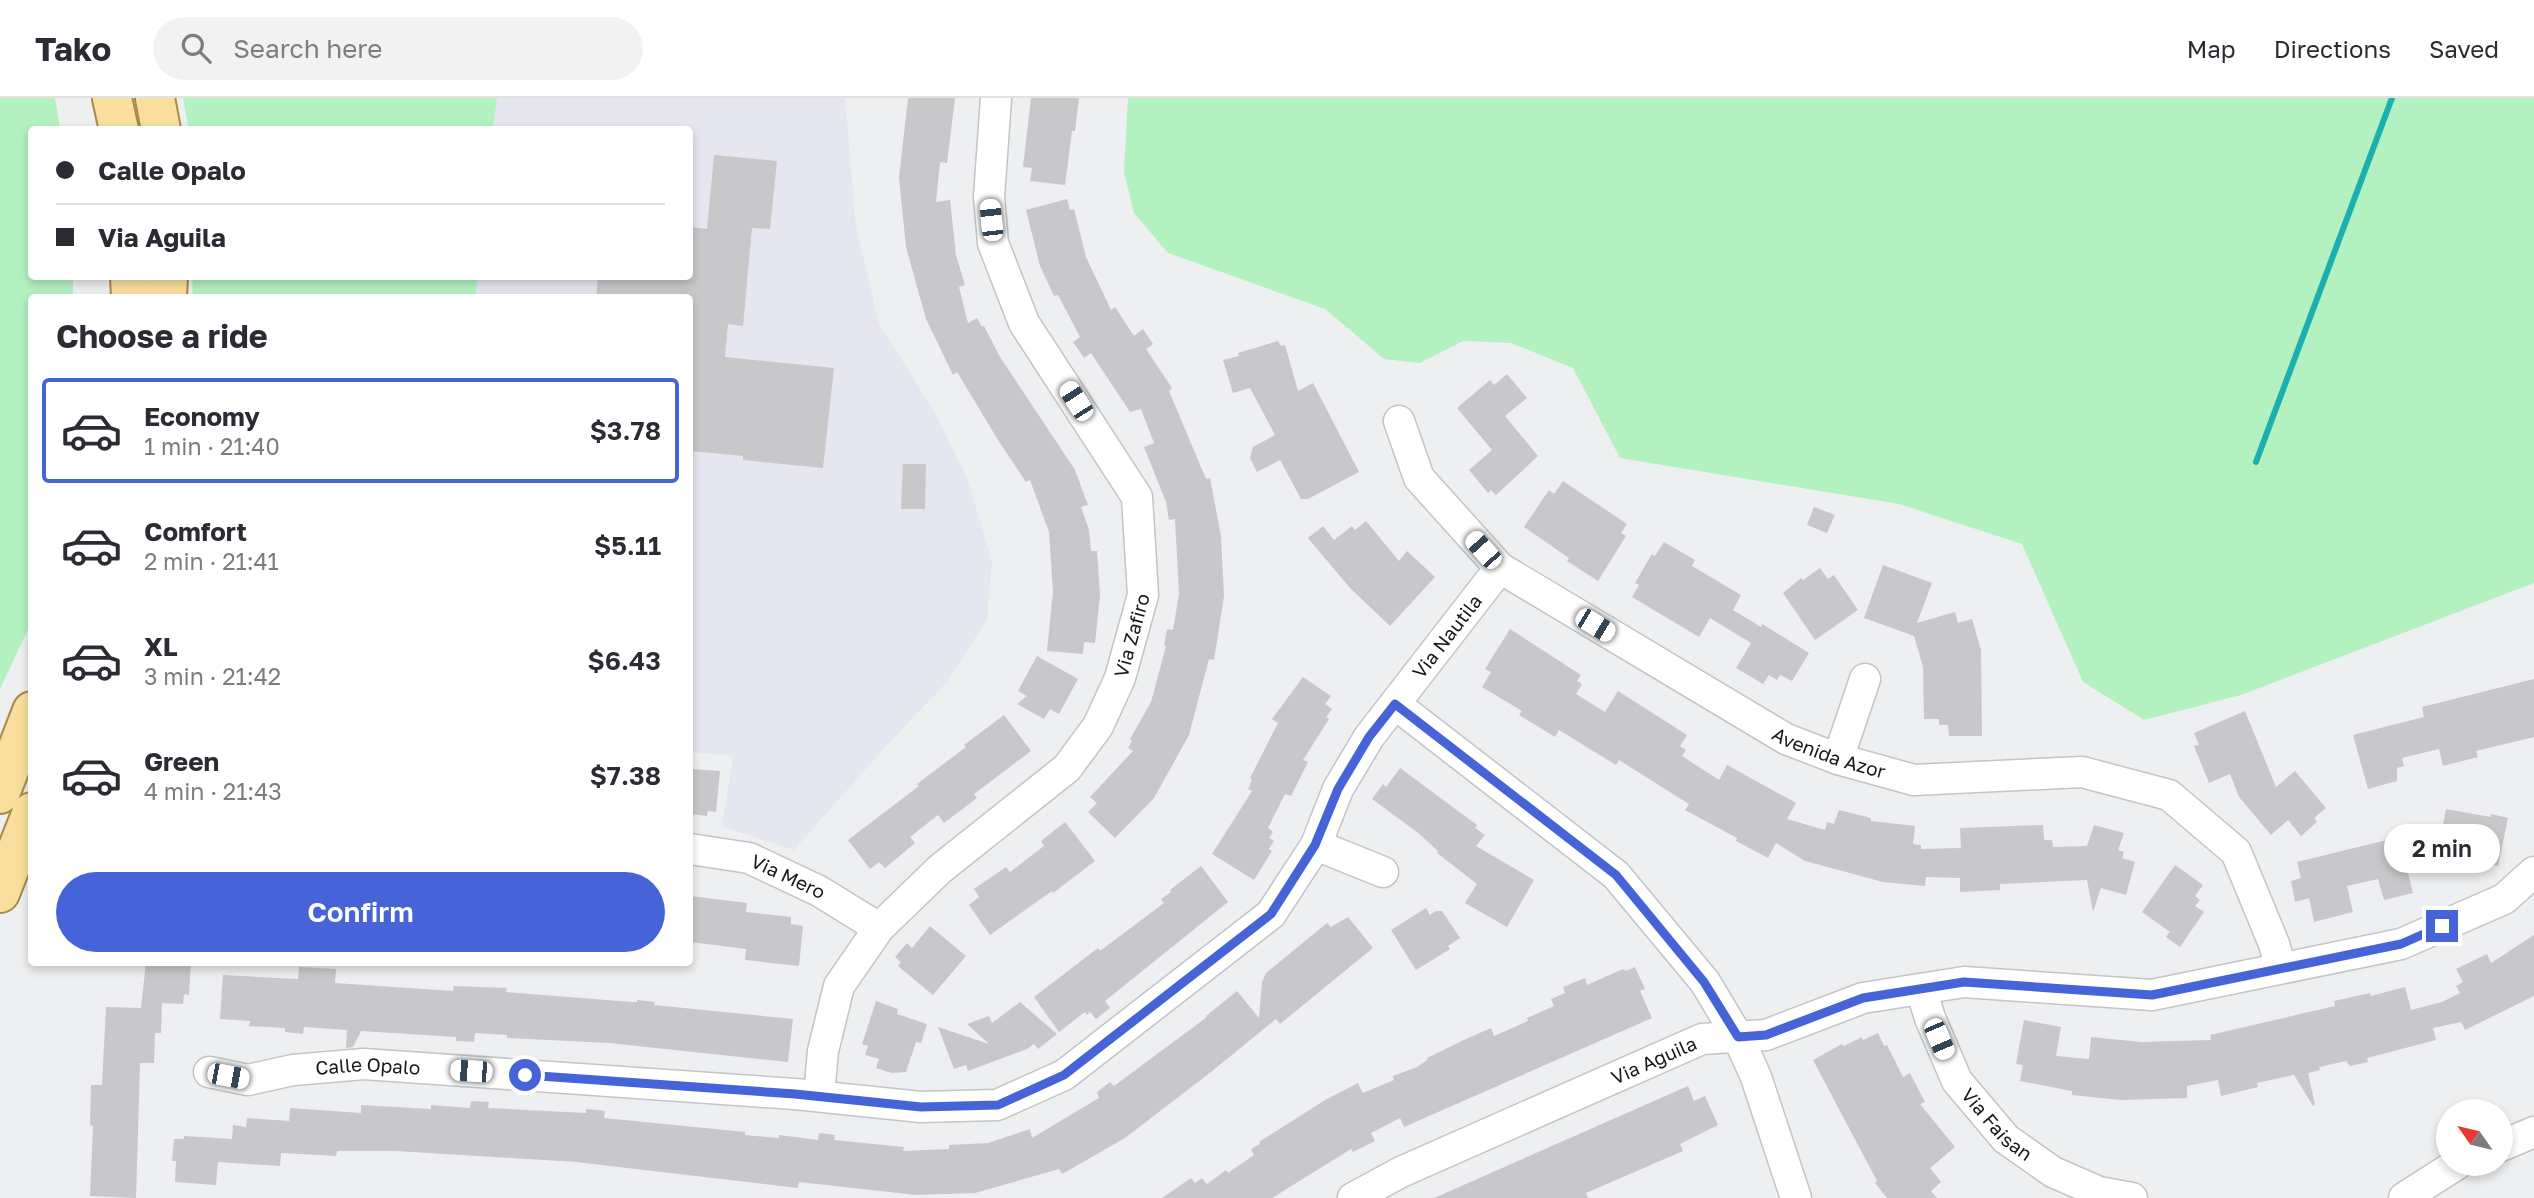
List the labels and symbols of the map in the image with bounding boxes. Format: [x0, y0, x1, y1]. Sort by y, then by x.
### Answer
car [979, 198, 1004, 242]
car [1056, 378, 1097, 424]
car [1462, 527, 1505, 573]
street label: Via Nautila [1407, 590, 1486, 682]
street label: Via Zafiro [1109, 591, 1154, 680]
car [1572, 605, 1619, 645]
street label: Avenida Azor [1768, 722, 1889, 783]
callout: 2 min [2384, 824, 2500, 874]
street label: Via Mero [748, 849, 829, 903]
route end [2426, 910, 2458, 942]
car [1922, 1016, 1957, 1062]
street label: Via Aguila [1607, 1031, 1700, 1089]
street label: Calle Opalo [314, 1052, 421, 1079]
car [450, 1059, 493, 1083]
route start [509, 1059, 541, 1091]
car [206, 1062, 251, 1090]
street label: Via Faisan [1957, 1083, 2037, 1165]
north arrow [2436, 1099, 2513, 1176]

